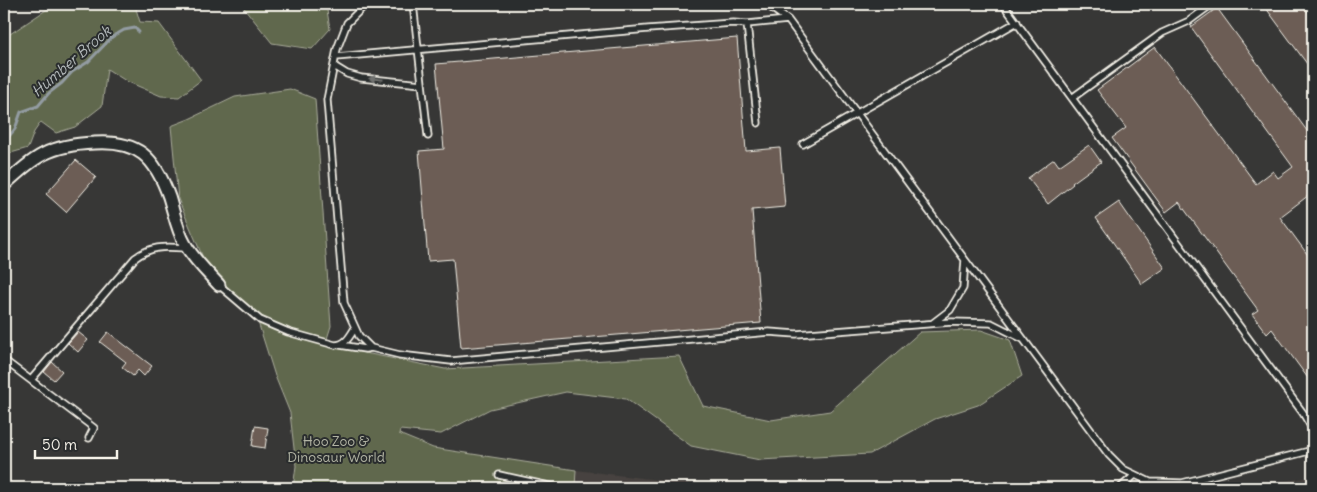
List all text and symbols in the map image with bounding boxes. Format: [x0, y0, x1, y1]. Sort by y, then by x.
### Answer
water label: Humber Brook [27, 20, 116, 101]
one-way arrow [368, 75, 384, 83]
scale bar [35, 427, 118, 459]
park label: Hoo Zoo & Dinosaur World [287, 432, 385, 466]
text: 50 m [42, 435, 77, 454]

